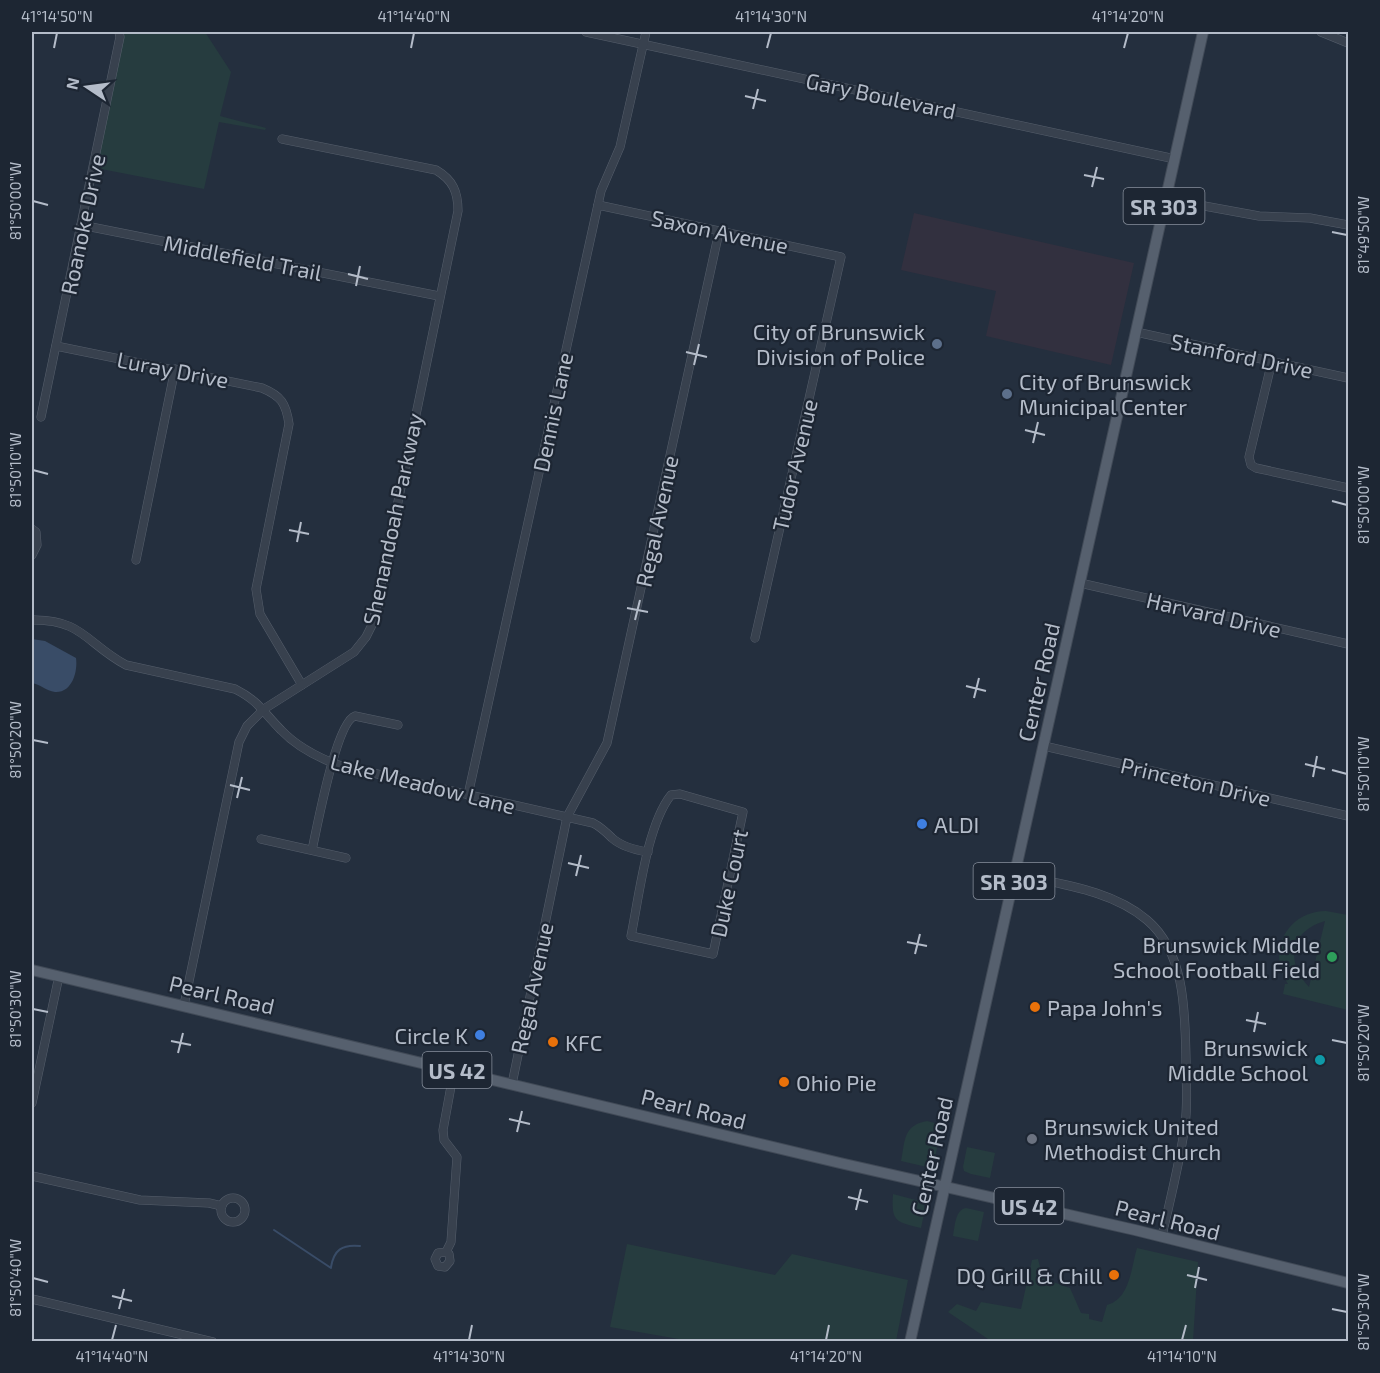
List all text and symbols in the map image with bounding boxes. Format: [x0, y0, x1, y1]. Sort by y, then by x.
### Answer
text: 41°14'50"N [21, 7, 93, 25]
text: 41°14'40"N [378, 7, 450, 25]
text: 41°14'30"N [735, 7, 807, 25]
text: 41°14'20"N [1092, 7, 1164, 25]
north arrow [57, 57, 117, 117]
street label: Gary Boulevard [804, 66, 958, 124]
text: N [61, 76, 82, 91]
street label: Roanoke Drive [54, 151, 110, 297]
text: 81°50'00"W [6, 162, 24, 240]
road number: SR 303 [1124, 188, 1204, 224]
text: 81°49'50"W [1354, 196, 1372, 274]
street label: Saxon Avenue [649, 204, 791, 258]
street label: Middlefield Trail [162, 229, 325, 285]
place label: City of Brunswick Division of Police [753, 318, 925, 369]
street label: Stanford Drive [1169, 327, 1315, 383]
marker: City of Brunswick Division of Police [930, 337, 944, 351]
street label: Luray Drive [115, 345, 231, 393]
street label: Dennis Lane [527, 350, 577, 474]
place label: City of Brunswick Municipal Center [1019, 368, 1191, 419]
marker: City of Brunswick Municipal Center [1000, 387, 1014, 401]
street label: Tudor Avenue [766, 396, 822, 534]
street label: Shenandoah Parkway [357, 410, 427, 627]
text: 81°50'10"W [6, 432, 24, 508]
street label: Regal Avenue [629, 453, 683, 589]
text: 81°50'00"W [1354, 466, 1372, 544]
street label: Harvard Drive [1144, 586, 1284, 642]
street label: Center Road [1012, 620, 1064, 744]
text: 81°50'20"W [6, 701, 24, 779]
text: 81°50'10"W [1354, 736, 1372, 812]
street label: Lake Meadow Lane [328, 747, 518, 819]
street label: Princeton Drive [1118, 751, 1274, 811]
place label: ALDI [934, 811, 979, 837]
marker: ALDI [915, 817, 929, 831]
street label: Duke Court [704, 827, 752, 939]
road number: SR 303 [974, 863, 1054, 899]
street label: Regal Avenue [504, 920, 558, 1056]
place label: Brunswick Middle School Football Field [1113, 931, 1320, 982]
marker: Brunswick Middle School Football Field [1325, 950, 1339, 964]
street label: Pearl Road [167, 969, 277, 1019]
text: 81°50'30"W [6, 970, 24, 1048]
place label: Papa John's [1047, 994, 1162, 1020]
marker: Papa John's [1028, 1000, 1042, 1014]
text: 81°50'20"W [1354, 1004, 1372, 1082]
place label: Circle K [394, 1022, 468, 1048]
marker: Circle K [473, 1028, 487, 1042]
place label: KFC [565, 1029, 602, 1055]
place label: Brunswick Middle School [1167, 1034, 1308, 1085]
marker: KFC [546, 1035, 560, 1049]
road number: US 42 [422, 1052, 492, 1088]
marker: Brunswick Middle School [1313, 1053, 1327, 1067]
place label: Ohio Pie [796, 1069, 877, 1095]
marker: Ohio Pie [777, 1075, 791, 1089]
street label: Pearl Road [639, 1082, 749, 1134]
street label: Center Road [905, 1094, 957, 1218]
place label: Brunswick United Methodist Church [1044, 1113, 1221, 1164]
marker: Brunswick United Methodist Church [1025, 1132, 1039, 1146]
road number: US 42 [994, 1188, 1064, 1224]
street label: Pearl Road [1113, 1193, 1223, 1245]
text: 81°50'40"W [6, 1239, 24, 1317]
place label: DQ Grill & Chill [957, 1262, 1102, 1289]
marker: DQ Grill & Chill [1107, 1268, 1121, 1282]
text: 81°50'30"W [1354, 1273, 1372, 1351]
text: 41°14'40"N [76, 1347, 148, 1365]
text: 41°14'30"N [433, 1347, 505, 1365]
text: 41°14'20"N [790, 1347, 862, 1365]
text: 41°14'10"N [1147, 1347, 1217, 1365]

